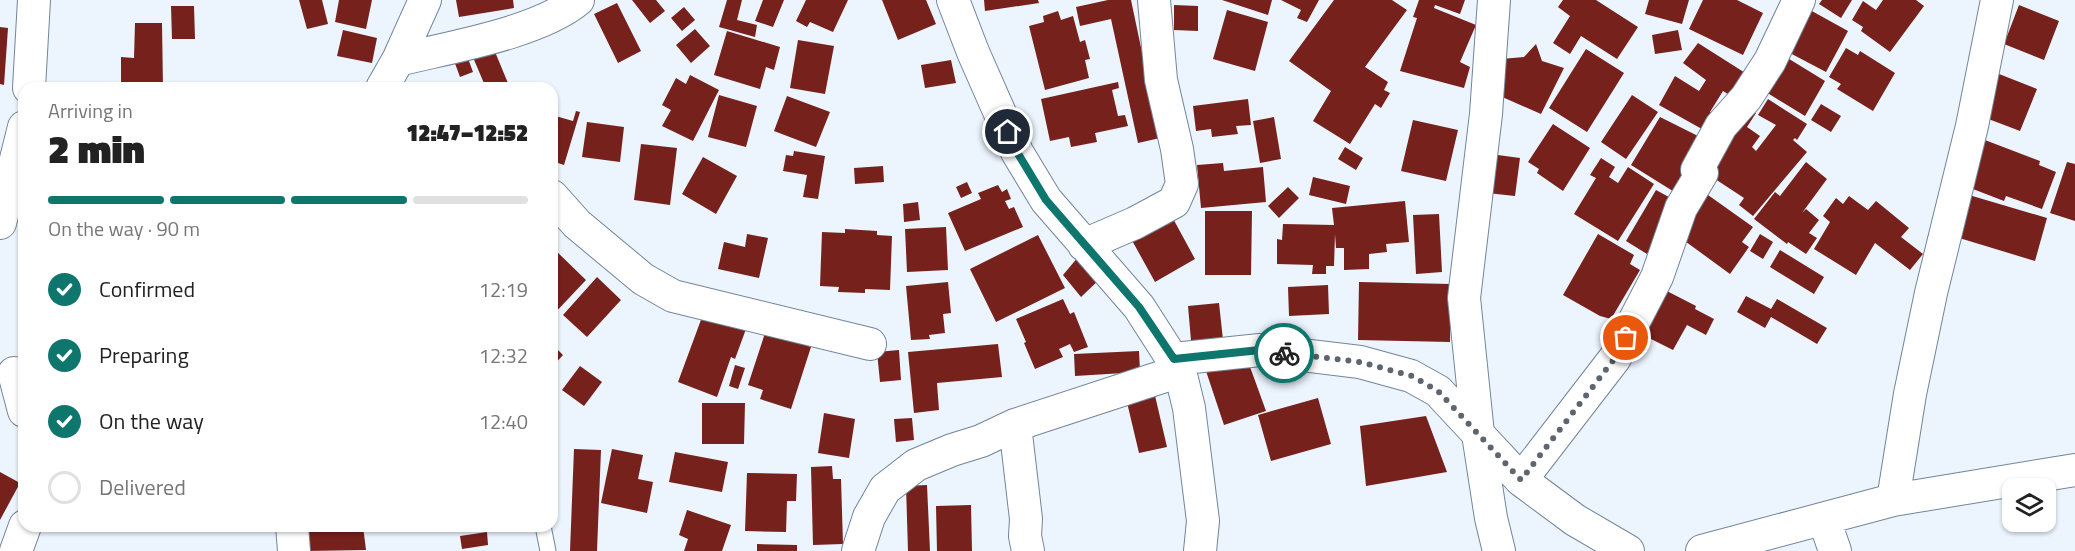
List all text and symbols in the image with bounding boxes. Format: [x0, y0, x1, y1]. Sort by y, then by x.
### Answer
text: Arriving in [48, 95, 133, 126]
pin [982, 106, 1033, 157]
icon: home [991, 115, 1024, 148]
text: 12:47–12:52 [406, 116, 528, 150]
text: 2 min [48, 119, 145, 178]
text: On the way · 90 m [48, 213, 200, 244]
text: Confirmed [99, 272, 195, 306]
icon: check [48, 273, 81, 306]
text: 12:19 [479, 274, 528, 305]
pin [1600, 312, 1651, 363]
icon: bag [1609, 321, 1642, 354]
courier [1254, 323, 1314, 383]
icon: bike [1268, 337, 1301, 370]
text: Preparing [99, 338, 189, 372]
icon: check [48, 339, 81, 372]
text: 12:32 [479, 340, 528, 371]
text: On the way [99, 404, 204, 438]
icon: check [48, 405, 81, 438]
text: 12:40 [479, 406, 528, 437]
text: Delivered [99, 470, 186, 504]
map controls [2002, 478, 2056, 532]
button: layers [2002, 478, 2056, 532]

